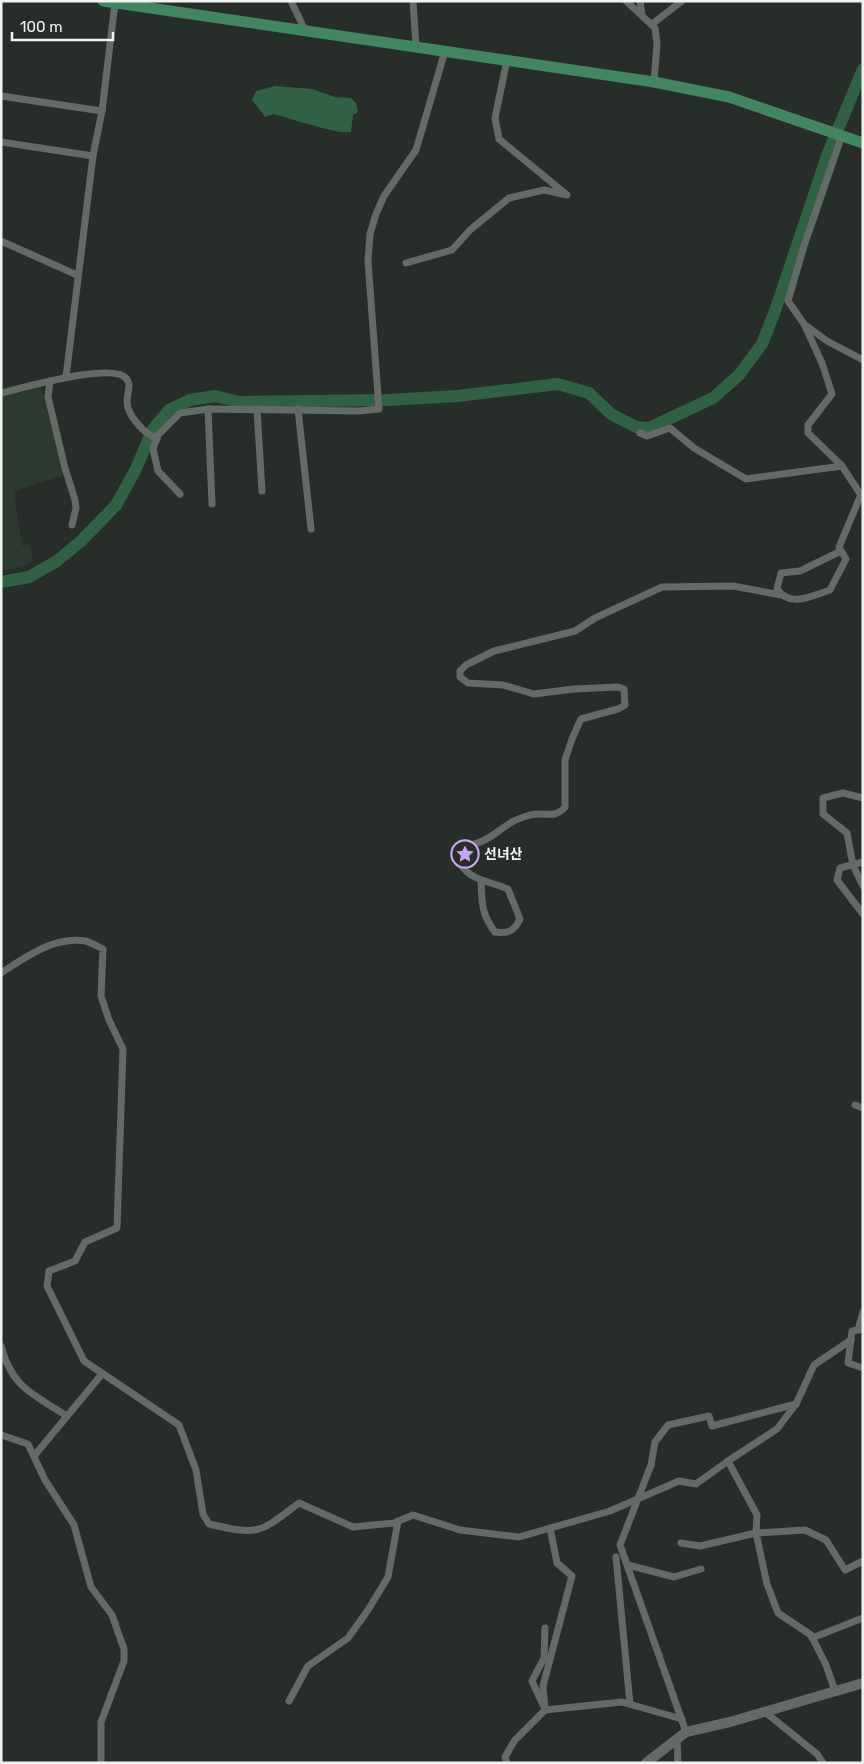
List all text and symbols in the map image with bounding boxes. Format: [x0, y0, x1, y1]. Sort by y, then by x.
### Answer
scale bar [12, 10, 114, 42]
text: 100 m [20, 18, 62, 36]
place icon: 선녀산 [450, 839, 480, 869]
place label: 선녀산 [484, 846, 523, 863]

